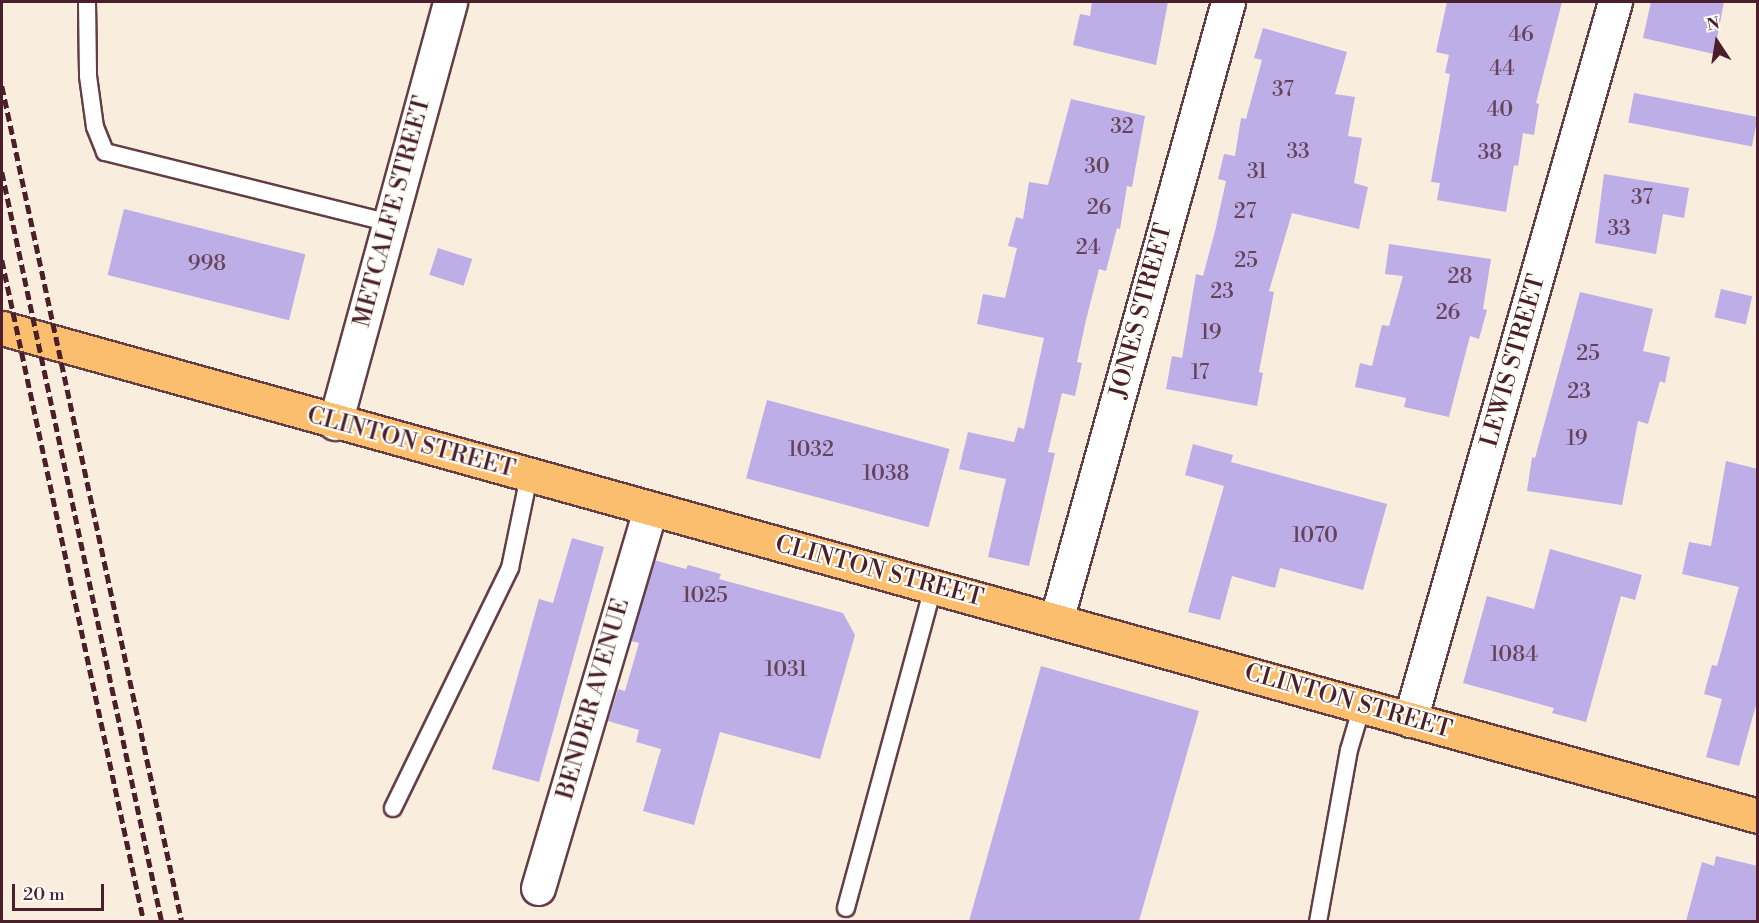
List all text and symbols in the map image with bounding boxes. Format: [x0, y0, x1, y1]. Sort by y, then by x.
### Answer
north arrow [1687, 12, 1747, 72]
text: N [1705, 13, 1722, 35]
house number: 46 [1508, 22, 1534, 48]
house number: 44 [1489, 56, 1515, 82]
house number: 37 [1272, 77, 1294, 103]
street label: METCALFE STREET [348, 93, 438, 331]
house number: 40 [1487, 97, 1513, 123]
house number: 32 [1110, 114, 1134, 140]
house number: 33 [1286, 139, 1310, 165]
house number: 38 [1478, 140, 1502, 166]
house number: 30 [1084, 154, 1110, 180]
house number: 31 [1247, 159, 1267, 185]
house number: 37 [1631, 185, 1653, 211]
house number: 26 [1087, 195, 1111, 221]
house number: 27 [1234, 199, 1256, 225]
house number: 33 [1607, 216, 1631, 242]
street label: JONES STREET [1105, 221, 1179, 401]
house number: 24 [1076, 235, 1100, 261]
house number: 25 [1234, 248, 1258, 274]
house number: 998 [188, 251, 226, 277]
house number: 28 [1448, 264, 1472, 290]
street label: LEWIS STREET [1476, 271, 1552, 451]
house number: 23 [1210, 279, 1234, 305]
house number: 26 [1436, 300, 1460, 326]
house number: 19 [1200, 320, 1222, 346]
house number: 25 [1576, 341, 1600, 367]
house number: 17 [1191, 360, 1209, 386]
house number: 23 [1567, 379, 1591, 405]
street label: CLINTON STREET [304, 401, 518, 485]
house number: 19 [1566, 426, 1588, 452]
house number: 1032 [788, 437, 834, 463]
house number: 1038 [863, 461, 909, 487]
house number: 1070 [1292, 523, 1338, 549]
street label: CLINTON STREET [772, 530, 986, 614]
house number: 1025 [682, 583, 728, 609]
street label: BENDER AVENUE [552, 595, 636, 803]
house number: 1084 [1490, 642, 1538, 668]
house number: 1031 [765, 657, 807, 683]
street label: CLINTON STREET [1241, 659, 1455, 745]
scale bar [15, 872, 106, 910]
text: 20 m [23, 883, 65, 906]

